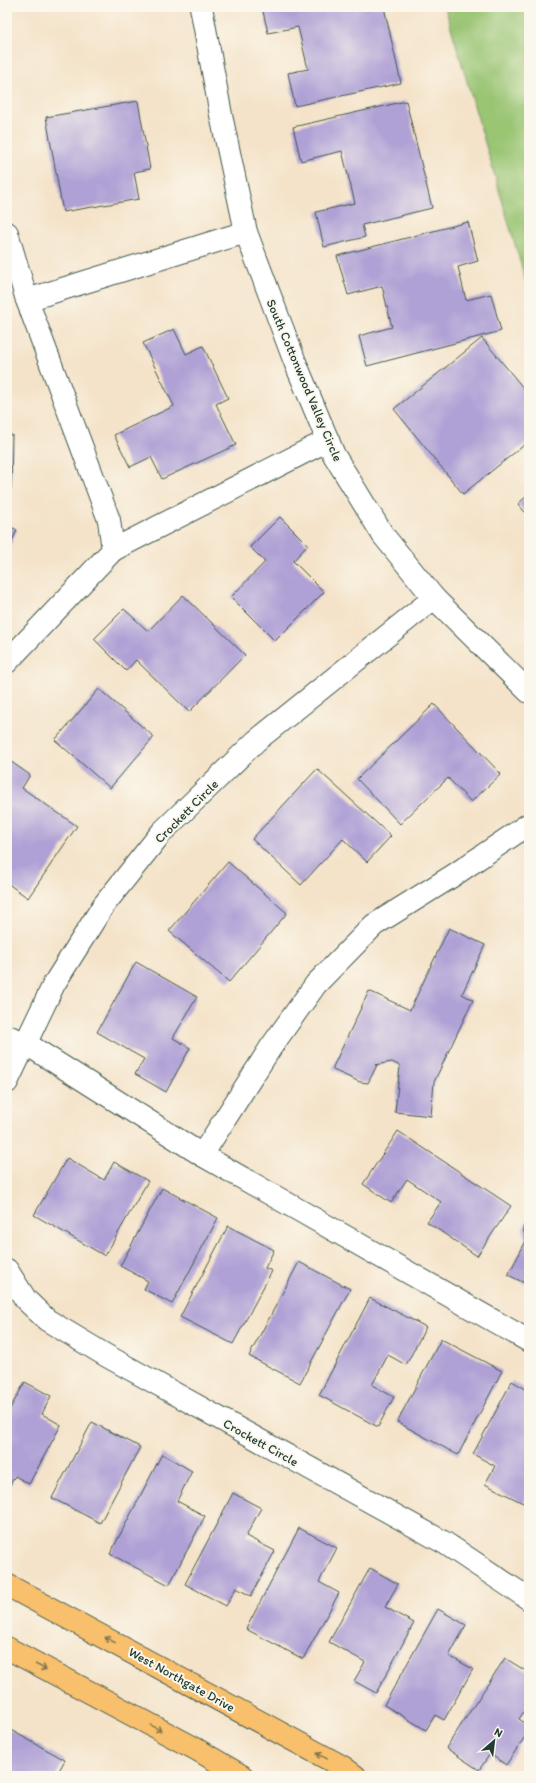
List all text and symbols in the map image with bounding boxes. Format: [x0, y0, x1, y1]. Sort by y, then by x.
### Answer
street label: South Cottonwood Valley Circle [263, 297, 346, 464]
street label: Crockett Circle [151, 776, 221, 846]
street label: Crockett Circle [221, 1416, 301, 1469]
one-way arrow [104, 1636, 116, 1643]
street label: West Northgate Drive [126, 1644, 237, 1715]
one-way arrow [35, 1663, 47, 1671]
north arrow [474, 1721, 514, 1761]
one-way arrow [150, 1724, 162, 1732]
text: N [492, 1725, 505, 1740]
one-way arrow [316, 1751, 328, 1759]

